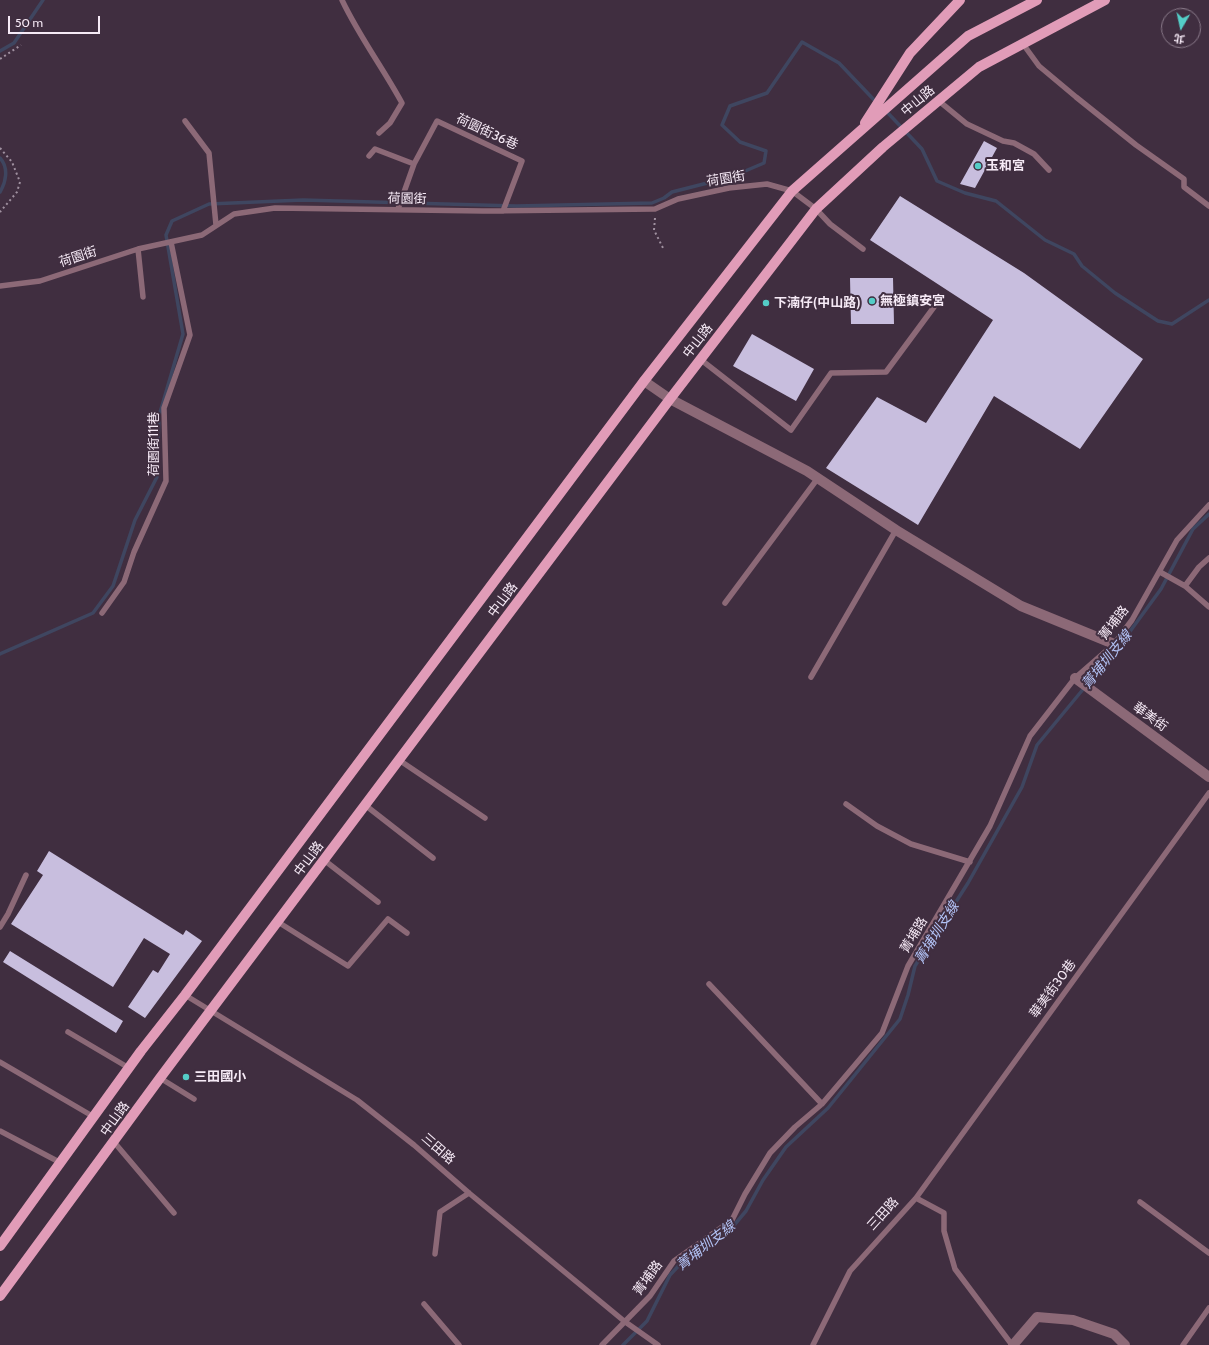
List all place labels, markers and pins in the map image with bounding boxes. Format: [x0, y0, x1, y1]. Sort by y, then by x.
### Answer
place label: 玉和宮 [986, 158, 1025, 174]
marker: 玉和宮 [973, 161, 983, 171]
place label: 無極鎮安宮 [880, 293, 945, 309]
place label: 下湳仔(中山路) [774, 295, 861, 311]
marker: 無極鎮安宮 [867, 296, 877, 306]
marker: 下湳仔(中山路) [761, 298, 771, 308]
place label: 三田國小 [194, 1069, 246, 1085]
marker: 三田國小 [181, 1072, 191, 1082]

